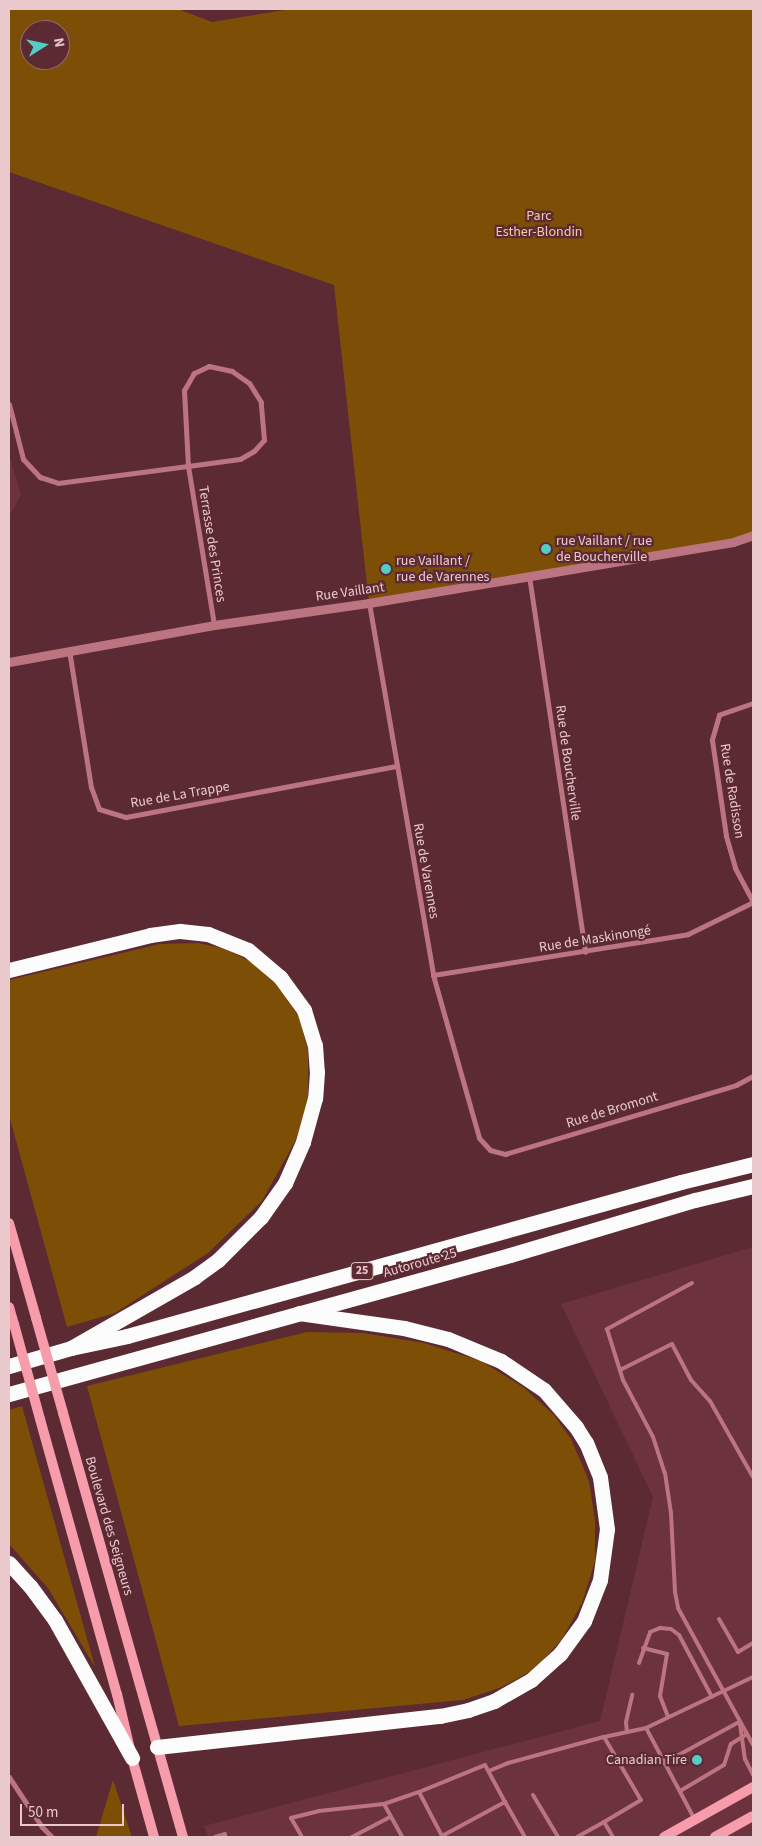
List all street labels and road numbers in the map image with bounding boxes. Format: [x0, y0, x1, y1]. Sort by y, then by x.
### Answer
street label: Terrasse des Princes [195, 485, 229, 603]
street label: Rue Vaillant [315, 579, 385, 605]
street label: Rue de Boucherville [552, 704, 584, 822]
street label: Rue de Radisson [716, 742, 748, 840]
street label: Rue de La Trappe [129, 778, 231, 812]
street label: Rue de Varennes [409, 822, 443, 920]
street label: Rue de Maskinongé [538, 922, 652, 956]
street label: Rue de Bromont [564, 1088, 660, 1132]
street label: Autoroute 25 [381, 1245, 459, 1281]
road number: 25 [350, 1262, 374, 1280]
street label: Boulevard des Seigneurs [81, 1455, 137, 1597]

